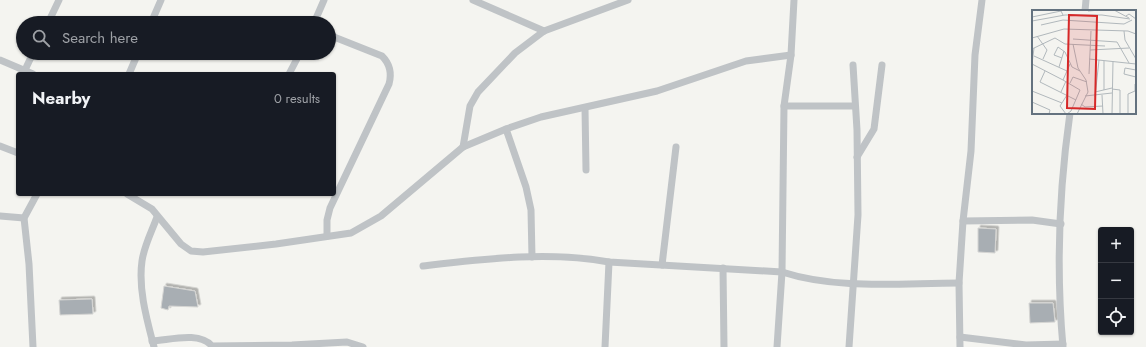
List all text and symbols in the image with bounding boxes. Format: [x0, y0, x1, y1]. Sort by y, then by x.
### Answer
inset map [1032, 10, 1136, 114]
search box [16, 16, 336, 60]
icon: search [30, 27, 52, 49]
text: Search here [62, 27, 138, 49]
text: Nearby [32, 86, 90, 110]
text: 0 results [274, 89, 320, 108]
map controls [1098, 227, 1134, 335]
button: + [1098, 227, 1134, 263]
button: − [1098, 263, 1134, 299]
button: locate [1098, 299, 1134, 335]

